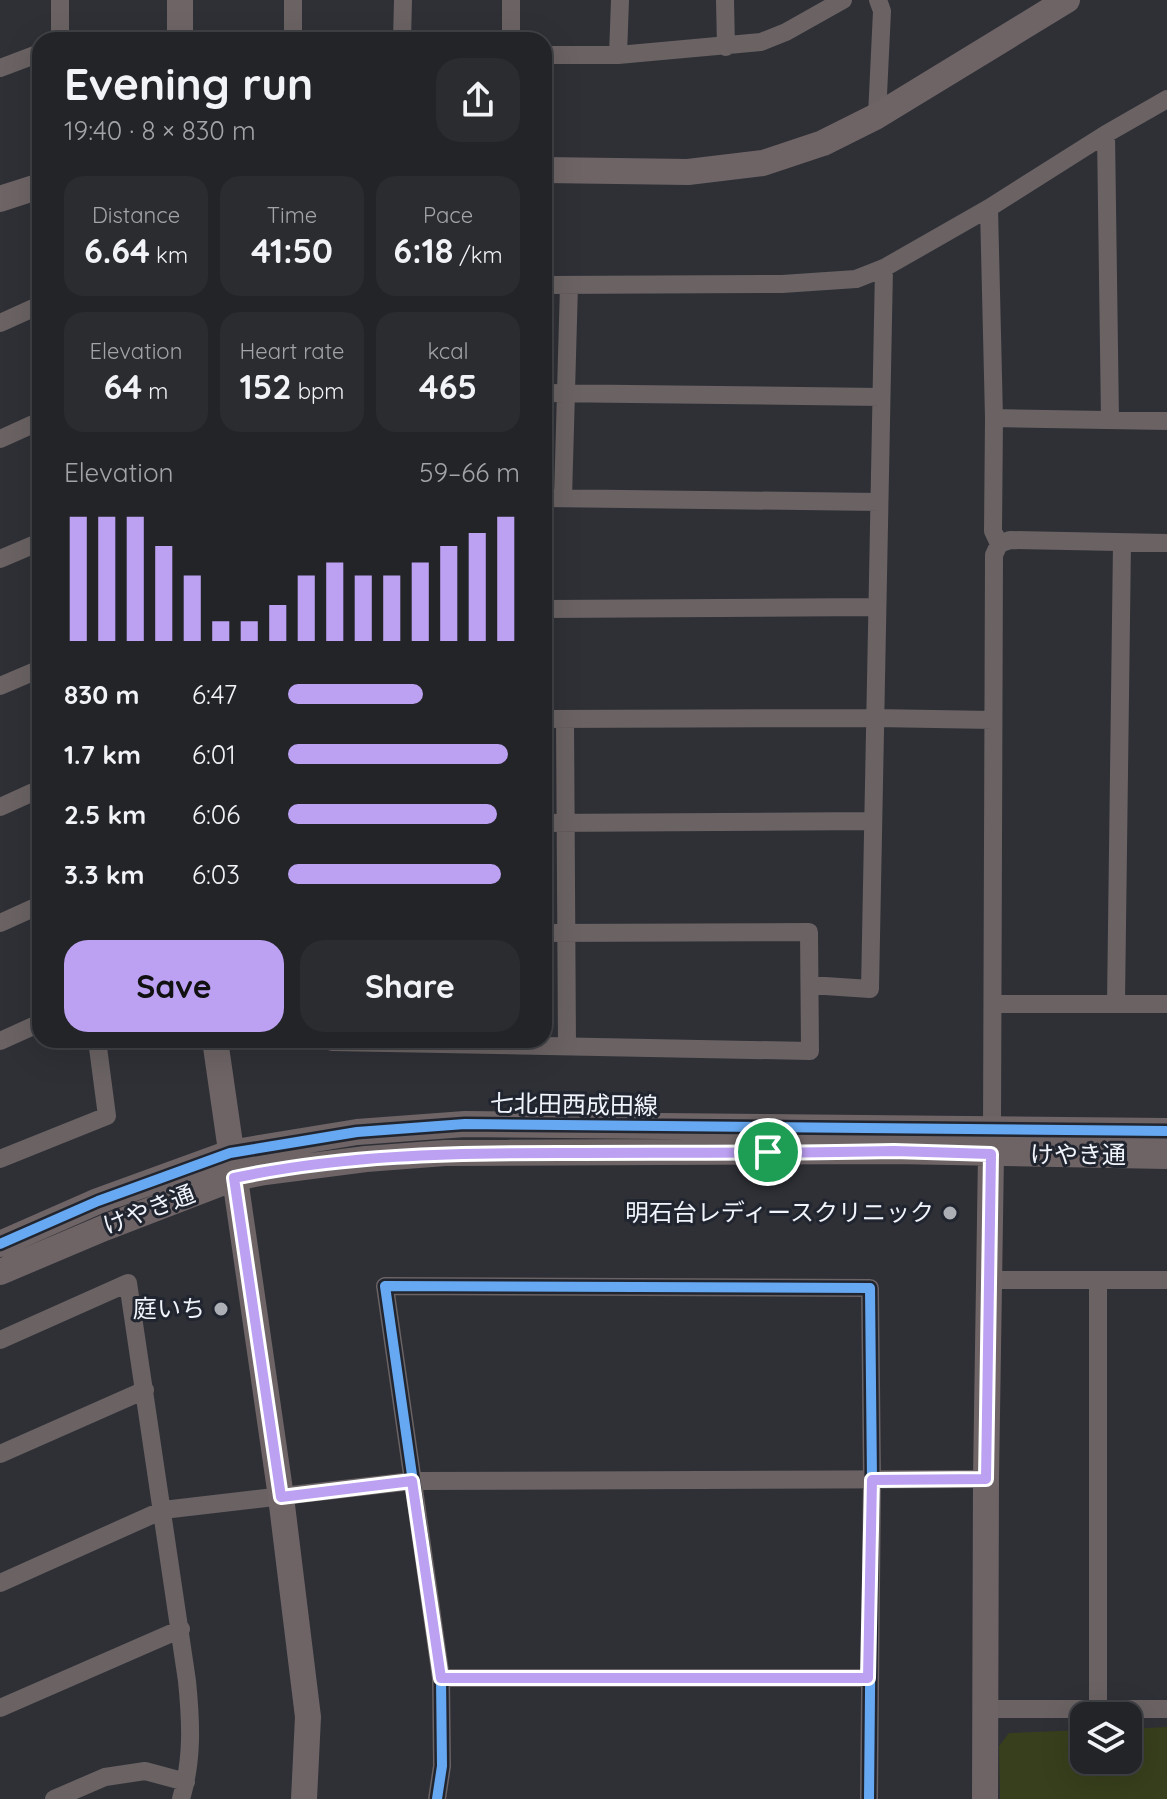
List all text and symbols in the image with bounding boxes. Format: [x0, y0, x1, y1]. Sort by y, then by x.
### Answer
text: Evening run [64, 56, 313, 111]
button: share [436, 58, 520, 142]
text: 19:40 · 8 × 830 m [64, 114, 256, 147]
text: Distance [92, 201, 180, 229]
text: Time [267, 201, 317, 229]
text: Pace [423, 201, 473, 229]
text: 6.64 [84, 229, 150, 272]
text: 41:50 [251, 229, 333, 272]
text: 6:18 [393, 229, 453, 272]
text: km [150, 241, 188, 269]
text: /km [453, 241, 503, 269]
text: Elevation [90, 337, 182, 365]
text: Heart rate [240, 337, 344, 365]
text: kcal [427, 337, 469, 365]
text: 64 [104, 365, 142, 408]
text: 152 [240, 365, 292, 408]
text: 465 [419, 365, 477, 408]
text: m [142, 377, 168, 405]
text: bpm [292, 377, 344, 405]
text: Elevation [64, 456, 174, 489]
text: 59–66 m [419, 456, 520, 489]
text: 830 m [64, 678, 139, 711]
text: 6:47 [192, 678, 237, 711]
text: 1.7 km [64, 738, 141, 771]
text: 6:01 [192, 738, 236, 771]
text: 2.5 km [64, 798, 146, 831]
text: 6:06 [192, 798, 240, 831]
text: 3.3 km [64, 858, 144, 891]
text: 6:03 [192, 858, 240, 891]
button: Save [64, 940, 284, 1032]
button: Share [300, 940, 520, 1032]
street label: 七北田西成田線 [490, 1088, 658, 1120]
pin [734, 1118, 802, 1186]
icon: arrive [746, 1130, 790, 1174]
street label: けやき通 [1030, 1139, 1126, 1169]
street label: けやき通 [98, 1178, 199, 1240]
place label: 明石台レディースクリニック [625, 1197, 934, 1227]
marker: 明石台レディースクリニック [941, 1204, 959, 1222]
place label: 庭いち [133, 1293, 205, 1323]
marker: 庭いち [212, 1300, 230, 1318]
map controls [1070, 1702, 1142, 1774]
button: layers [1070, 1702, 1142, 1774]

